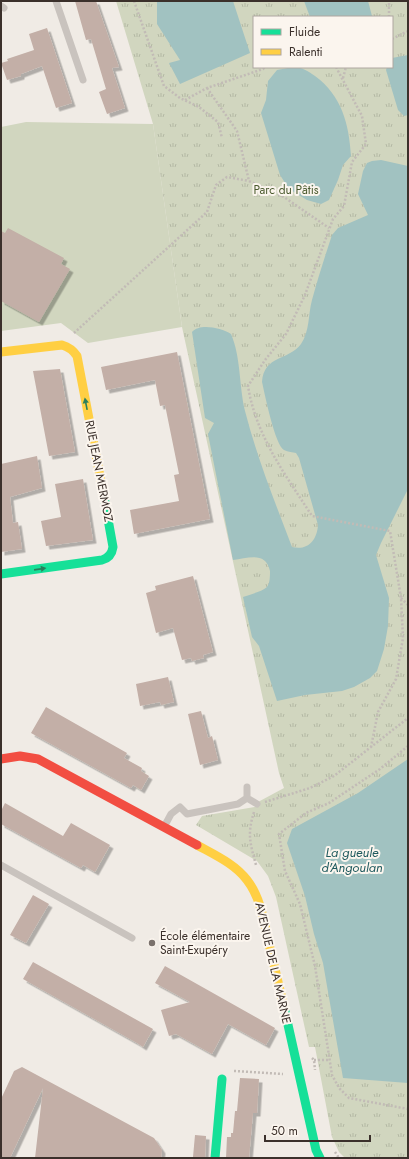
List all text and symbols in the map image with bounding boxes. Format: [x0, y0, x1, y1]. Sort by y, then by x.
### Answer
legend [253, 16, 393, 68]
text: Fluide [289, 23, 320, 41]
text: Ralenti [289, 43, 323, 61]
park label: Parc du Pâtis [253, 181, 319, 199]
one-way arrow [83, 398, 89, 410]
street label: RUE JEAN MERMOZ [80, 419, 118, 524]
one-way arrow [34, 566, 46, 572]
water label: La gueule d'Angoulan [321, 843, 383, 877]
street label: AVENUE DE LA MARNE [250, 900, 296, 1026]
place label: École élémentaire Saint-Exupéry [160, 927, 250, 959]
marker: École élémentaire Saint-Exupéry [147, 938, 157, 948]
scale bar [265, 1117, 370, 1143]
text: 50 m [271, 1122, 298, 1140]

